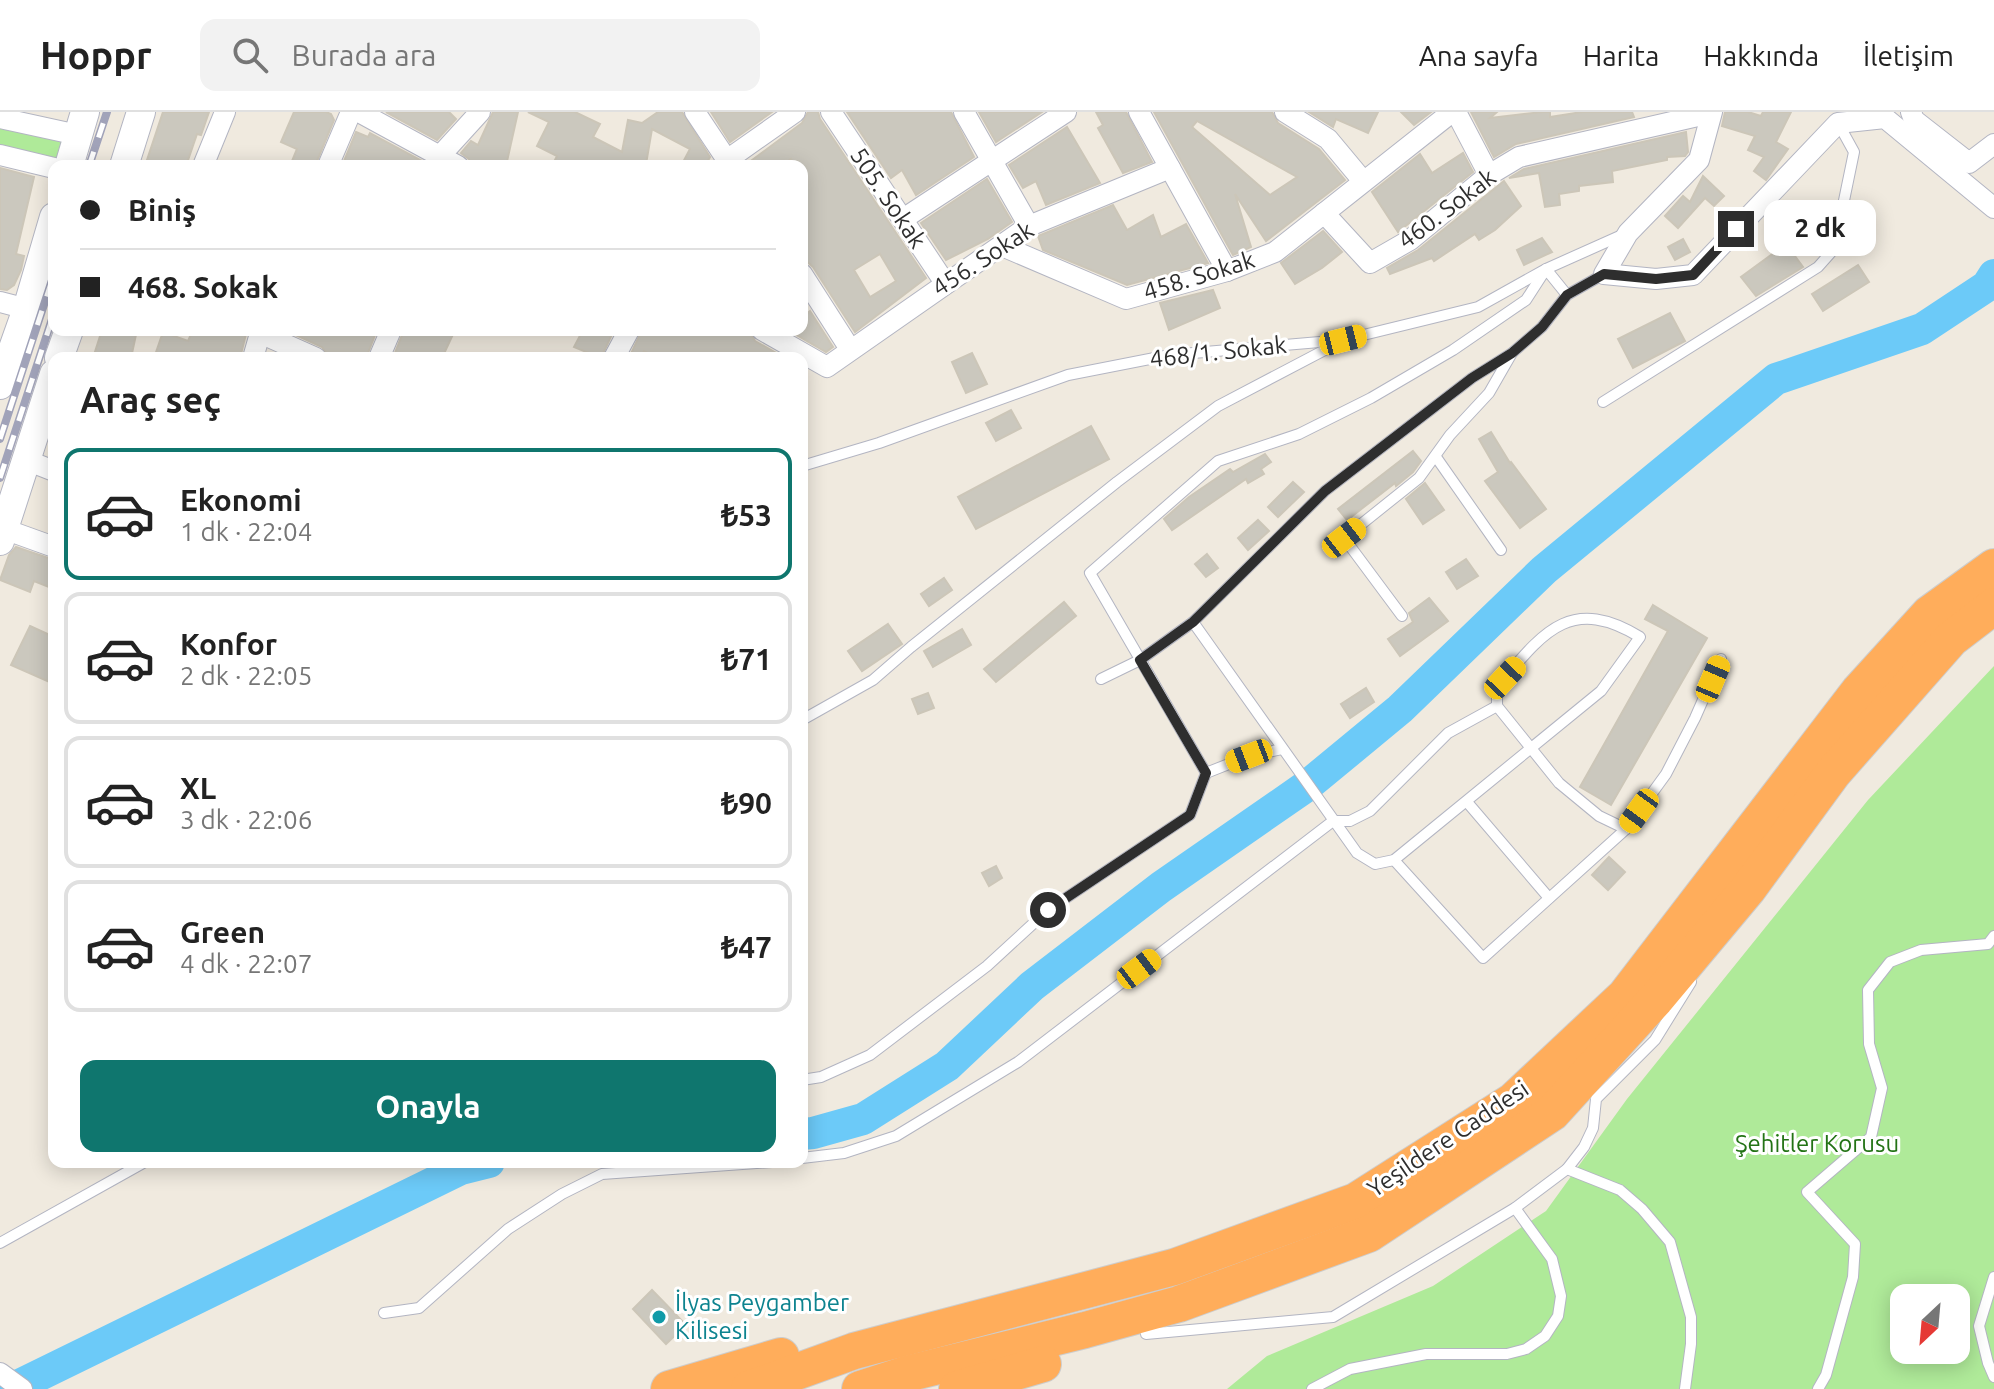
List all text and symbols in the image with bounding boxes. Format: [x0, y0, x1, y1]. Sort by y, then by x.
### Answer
search box [200, 19, 760, 91]
icon: search [228, 33, 272, 77]
text: Hoppr [40, 34, 152, 76]
text: Burada ara [292, 38, 437, 72]
text: Ana sayfa [1419, 40, 1539, 71]
text: Harita [1583, 40, 1659, 71]
text: Hakkında [1703, 40, 1819, 71]
text: İletişim [1863, 40, 1954, 71]
street label: 505. Sokak [845, 142, 932, 253]
street label: 460. Sokak [1393, 163, 1501, 254]
text: Biniş [128, 193, 196, 227]
callout: 2 dk [1764, 201, 1876, 257]
route end [1718, 211, 1754, 247]
text: 2 dk [1795, 213, 1846, 242]
street label: 456. Sokak [927, 216, 1038, 301]
street label: 458. Sokak [1140, 246, 1258, 305]
text: 468. Sokak [128, 270, 278, 304]
car [1317, 323, 1369, 357]
street label: 468/1. Sokak [1148, 331, 1288, 372]
text: Araç seç [80, 379, 221, 420]
icon: car [84, 478, 156, 550]
text: Ekonomi [180, 483, 302, 517]
text: ₺53 [721, 498, 772, 532]
car [1318, 514, 1370, 562]
text: 1 dk · 22:04 [180, 517, 312, 546]
icon: car [84, 622, 156, 694]
text: Konfor [180, 627, 277, 661]
text: ₺71 [721, 642, 772, 676]
car [1480, 652, 1530, 704]
car [1693, 652, 1733, 706]
text: 2 dk · 22:05 [180, 661, 312, 690]
car [1222, 736, 1276, 776]
icon: car [84, 766, 156, 838]
text: XL [180, 771, 216, 805]
car [1615, 785, 1663, 837]
text: ₺90 [721, 786, 772, 820]
text: 3 dk · 22:06 [180, 805, 312, 834]
route start [1030, 892, 1066, 928]
icon: car [84, 910, 156, 982]
text: Green [180, 915, 265, 949]
text: ₺47 [721, 930, 772, 964]
car [1113, 945, 1165, 993]
text: 4 dk · 22:07 [180, 949, 312, 978]
button: Onayla [80, 1060, 776, 1152]
street label: Yeşildere Caddesi [1362, 1075, 1533, 1202]
park label: Şehitler Korusu [1735, 1130, 1899, 1157]
north arrow [1890, 1284, 1970, 1364]
map controls [1890, 1284, 1970, 1364]
place label: İlyas Peygamber Kilisesi [675, 1289, 849, 1344]
marker: İlyas Peygamber Kilisesi [650, 1308, 668, 1326]

